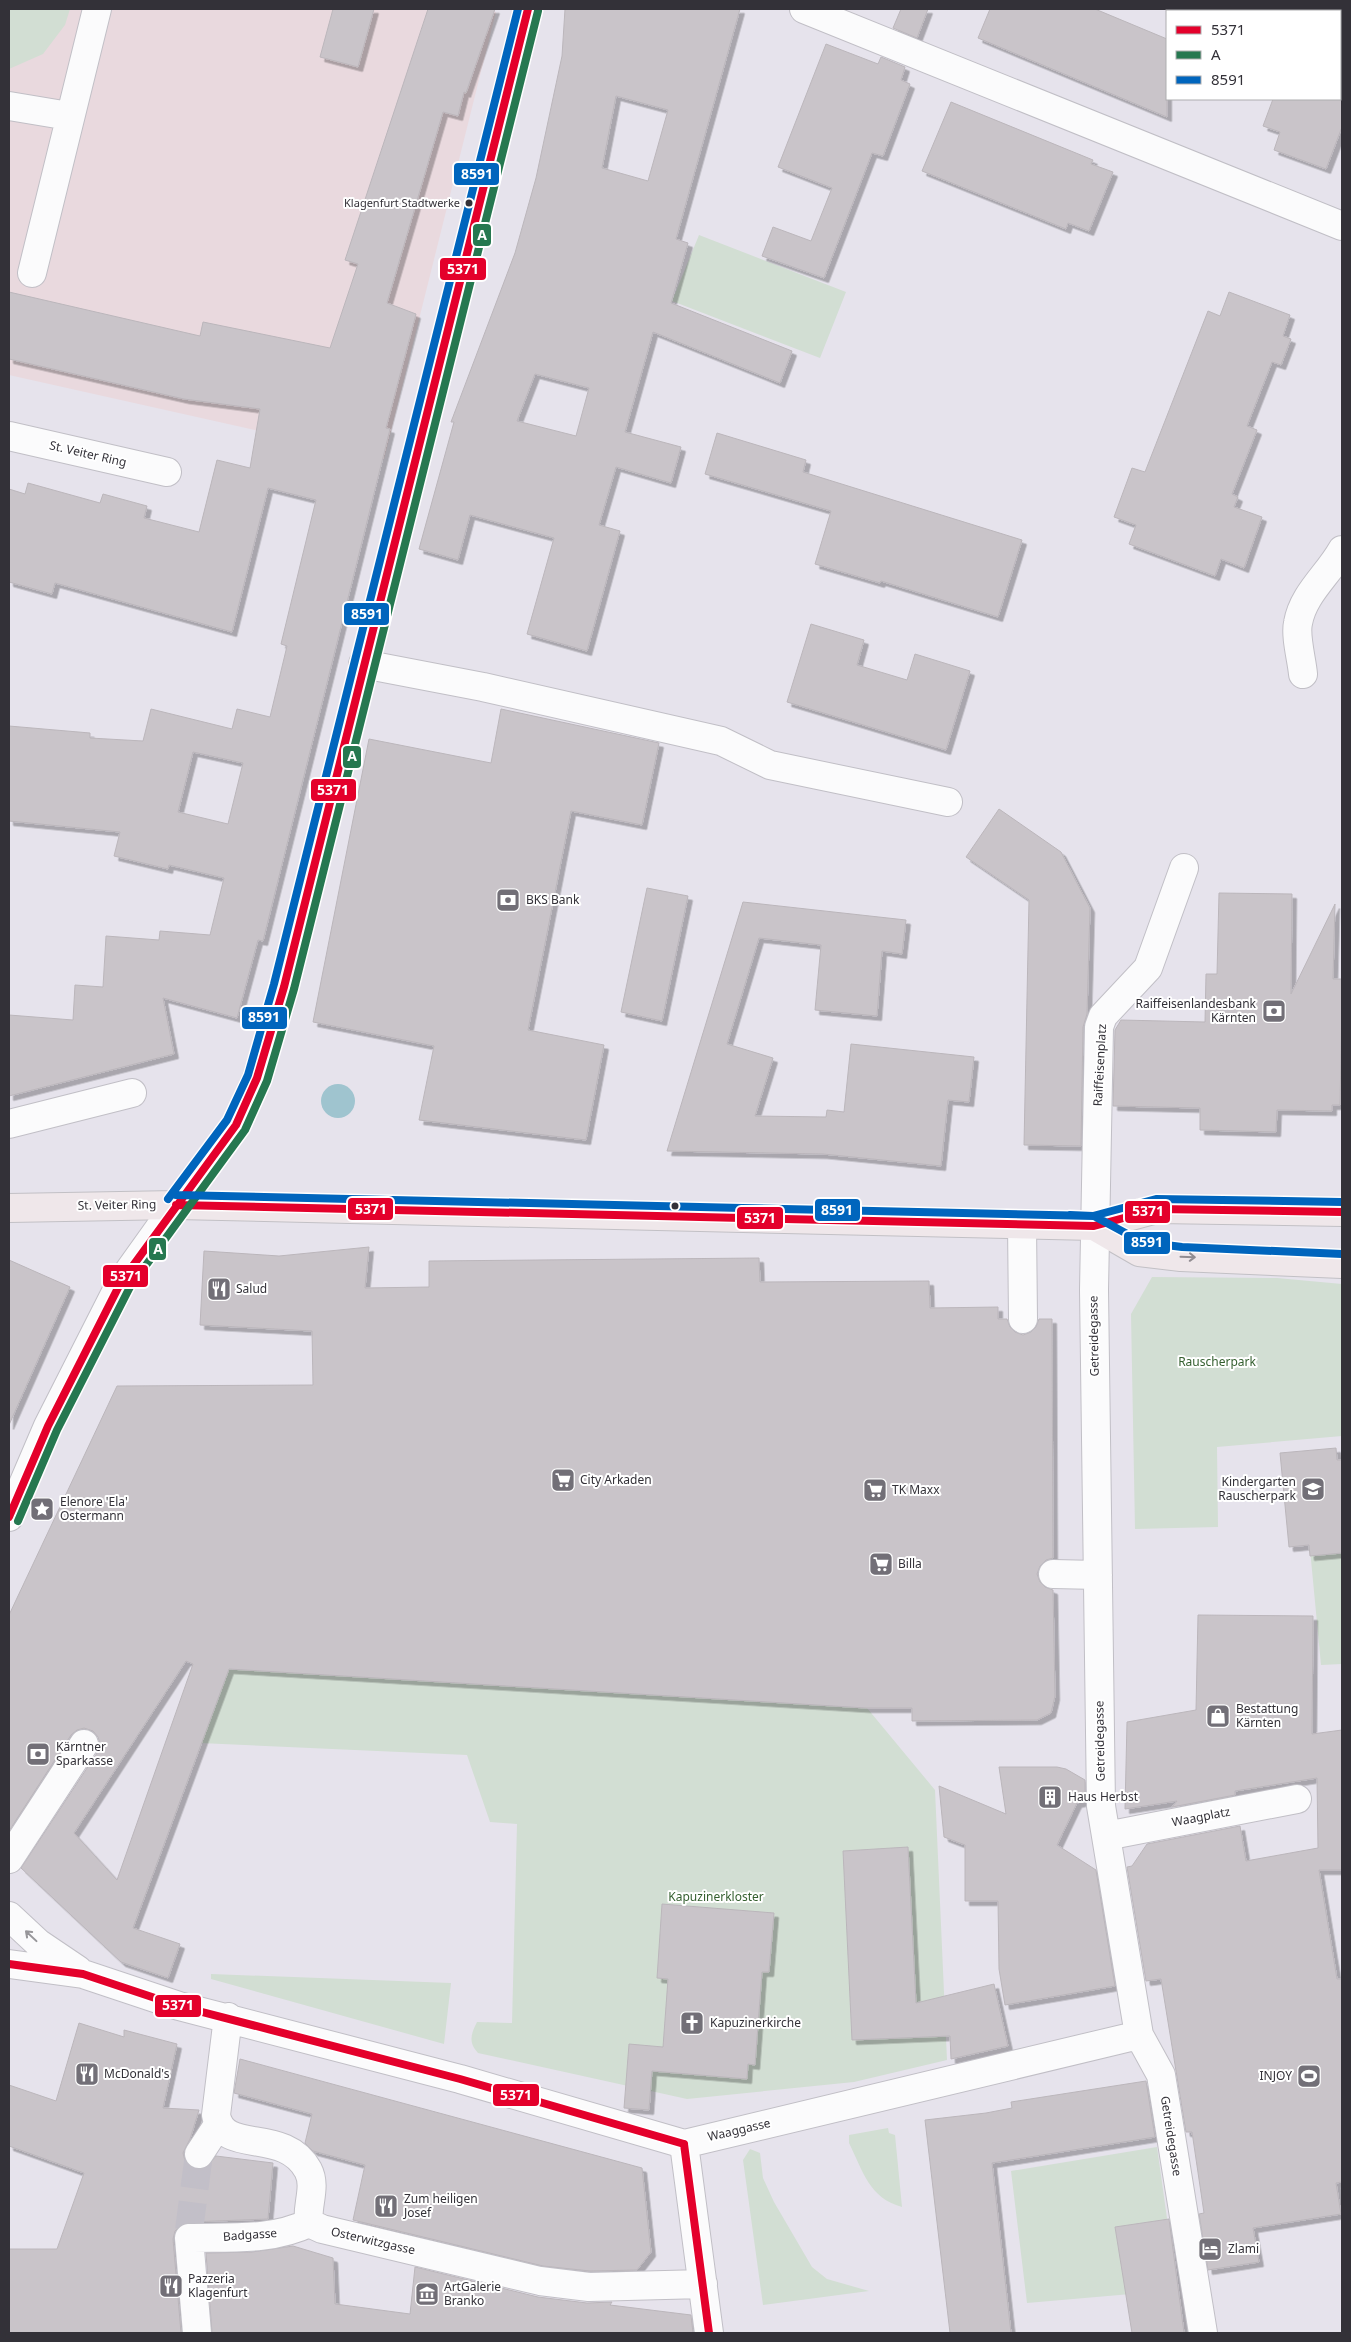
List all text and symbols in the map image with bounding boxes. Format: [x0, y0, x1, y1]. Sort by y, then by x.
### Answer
legend [1166, 10, 1341, 100]
text: 5371 [1211, 19, 1245, 39]
text: A [1211, 44, 1221, 64]
text: 8591 [1211, 69, 1245, 89]
line badge: 8591 [453, 162, 500, 186]
text: 8591 [461, 164, 493, 183]
place label: Klagenfurt Stadtwerke [344, 195, 460, 210]
marker: Klagenfurt Stadtwerke [464, 198, 474, 208]
line badge: A [472, 223, 492, 247]
text: A [477, 225, 487, 244]
line badge: 5371 [439, 257, 487, 281]
text: 5371 [447, 259, 479, 278]
street label: St. Veiter Ring [48, 436, 128, 471]
line badge: 8591 [343, 602, 390, 626]
text: 8591 [351, 604, 383, 623]
line badge: A [342, 745, 362, 769]
text: A [347, 746, 357, 765]
line badge: 5371 [310, 778, 357, 802]
text: 5371 [317, 780, 349, 799]
bank icon: BKS Bank [495, 887, 521, 913]
place label: BKS Bank [526, 891, 580, 908]
place label: Raiffeisenlandesbank Kärnten [1136, 995, 1257, 1026]
bank icon: Raiffeisenlandesbank Kärnten [1261, 998, 1287, 1024]
line badge: 8591 [241, 1006, 288, 1030]
text: 8591 [248, 1007, 280, 1026]
street label: Raiffeisenplatz [1089, 1023, 1110, 1107]
street label: St. Veiter Ring [78, 1195, 156, 1214]
line badge: 5371 [347, 1197, 394, 1221]
line badge: 8591 [814, 1198, 861, 1222]
text: 5371 [355, 1199, 387, 1218]
text: 8591 [821, 1200, 853, 1219]
line badge: 5371 [1124, 1200, 1171, 1224]
unlabelled marker [670, 1201, 680, 1211]
text: 5371 [1132, 1201, 1164, 1220]
line badge: 5371 [736, 1206, 784, 1230]
text: 5371 [744, 1208, 776, 1227]
line badge: 8591 [1123, 1231, 1171, 1255]
text: 8591 [1131, 1232, 1163, 1251]
line badge: A [148, 1237, 167, 1261]
text: A [153, 1239, 163, 1258]
one-way arrow [1180, 1253, 1196, 1262]
line badge: 5371 [102, 1264, 149, 1288]
text: 5371 [110, 1266, 142, 1285]
restaurant icon: Salud [206, 1276, 232, 1302]
place label: Salud [236, 1280, 267, 1297]
street label: Getreidegasse [1084, 1295, 1103, 1377]
park label: Rauscherpark [1178, 1353, 1256, 1370]
supermarket icon: City Arkaden [550, 1467, 576, 1493]
place label: City Arkaden [580, 1471, 652, 1488]
place label: Kindergarten Rauscherpark [1218, 1473, 1297, 1504]
school or university icon: Kindergarten Rauscherpark [1300, 1476, 1326, 1502]
supermarket icon: TK Maxx [862, 1477, 888, 1503]
place label: TK Maxx [892, 1481, 940, 1498]
place label: Elenore 'Ela' Ostermann [60, 1493, 128, 1524]
place icon: Elenore 'Ela' Ostermann [29, 1496, 55, 1522]
supermarket icon: Billa [868, 1551, 894, 1577]
place label: Billa [898, 1555, 922, 1572]
street label: Getreidegasse [1090, 1700, 1109, 1782]
place label: Bestattung Kärnten [1236, 1700, 1298, 1731]
shop icon: Bestattung Kärnten [1205, 1703, 1231, 1729]
place label: Kärntner Sparkasse [56, 1738, 113, 1769]
bank icon: Kärntner Sparkasse [25, 1741, 51, 1767]
building icon: Haus Herbst [1037, 1784, 1063, 1810]
place label: Haus Herbst [1068, 1788, 1139, 1805]
street label: Waagplatz [1170, 1802, 1232, 1830]
park label: Kapuzinerkloster [668, 1888, 764, 1905]
one-way arrow [24, 1930, 37, 1942]
line badge: 5371 [154, 1994, 202, 2018]
text: 5371 [162, 1995, 194, 2014]
church icon: Kapuzinerkirche [679, 2010, 705, 2036]
place label: Kapuzinerkirche [710, 2014, 801, 2031]
restaurant icon: McDonald's [74, 2061, 100, 2087]
sports icon: INJOY [1296, 2063, 1322, 2089]
place label: McDonald's [104, 2065, 170, 2082]
place label: INJOY [1259, 2067, 1292, 2084]
line badge: 5371 [492, 2083, 540, 2107]
text: 5371 [500, 2085, 532, 2104]
street label: Getreidegasse [1157, 2095, 1186, 2177]
street label: Waaggasse [706, 2114, 772, 2145]
place label: Zum heiligen Josef [403, 2190, 478, 2221]
restaurant icon: Zum heiligen Josef [373, 2193, 399, 2219]
street label: Osterwitzgasse [329, 2223, 417, 2259]
street label: Badgasse [222, 2224, 278, 2245]
hotel icon: Zlami [1197, 2236, 1223, 2262]
place label: Zlami [1228, 2240, 1259, 2257]
place label: Pazzeria Klagenfurt [188, 2270, 248, 2301]
restaurant icon: Pazzeria Klagenfurt [158, 2273, 184, 2299]
place label: ArtGalerie Branko [444, 2278, 501, 2309]
museum icon: ArtGalerie Branko [414, 2281, 440, 2307]

